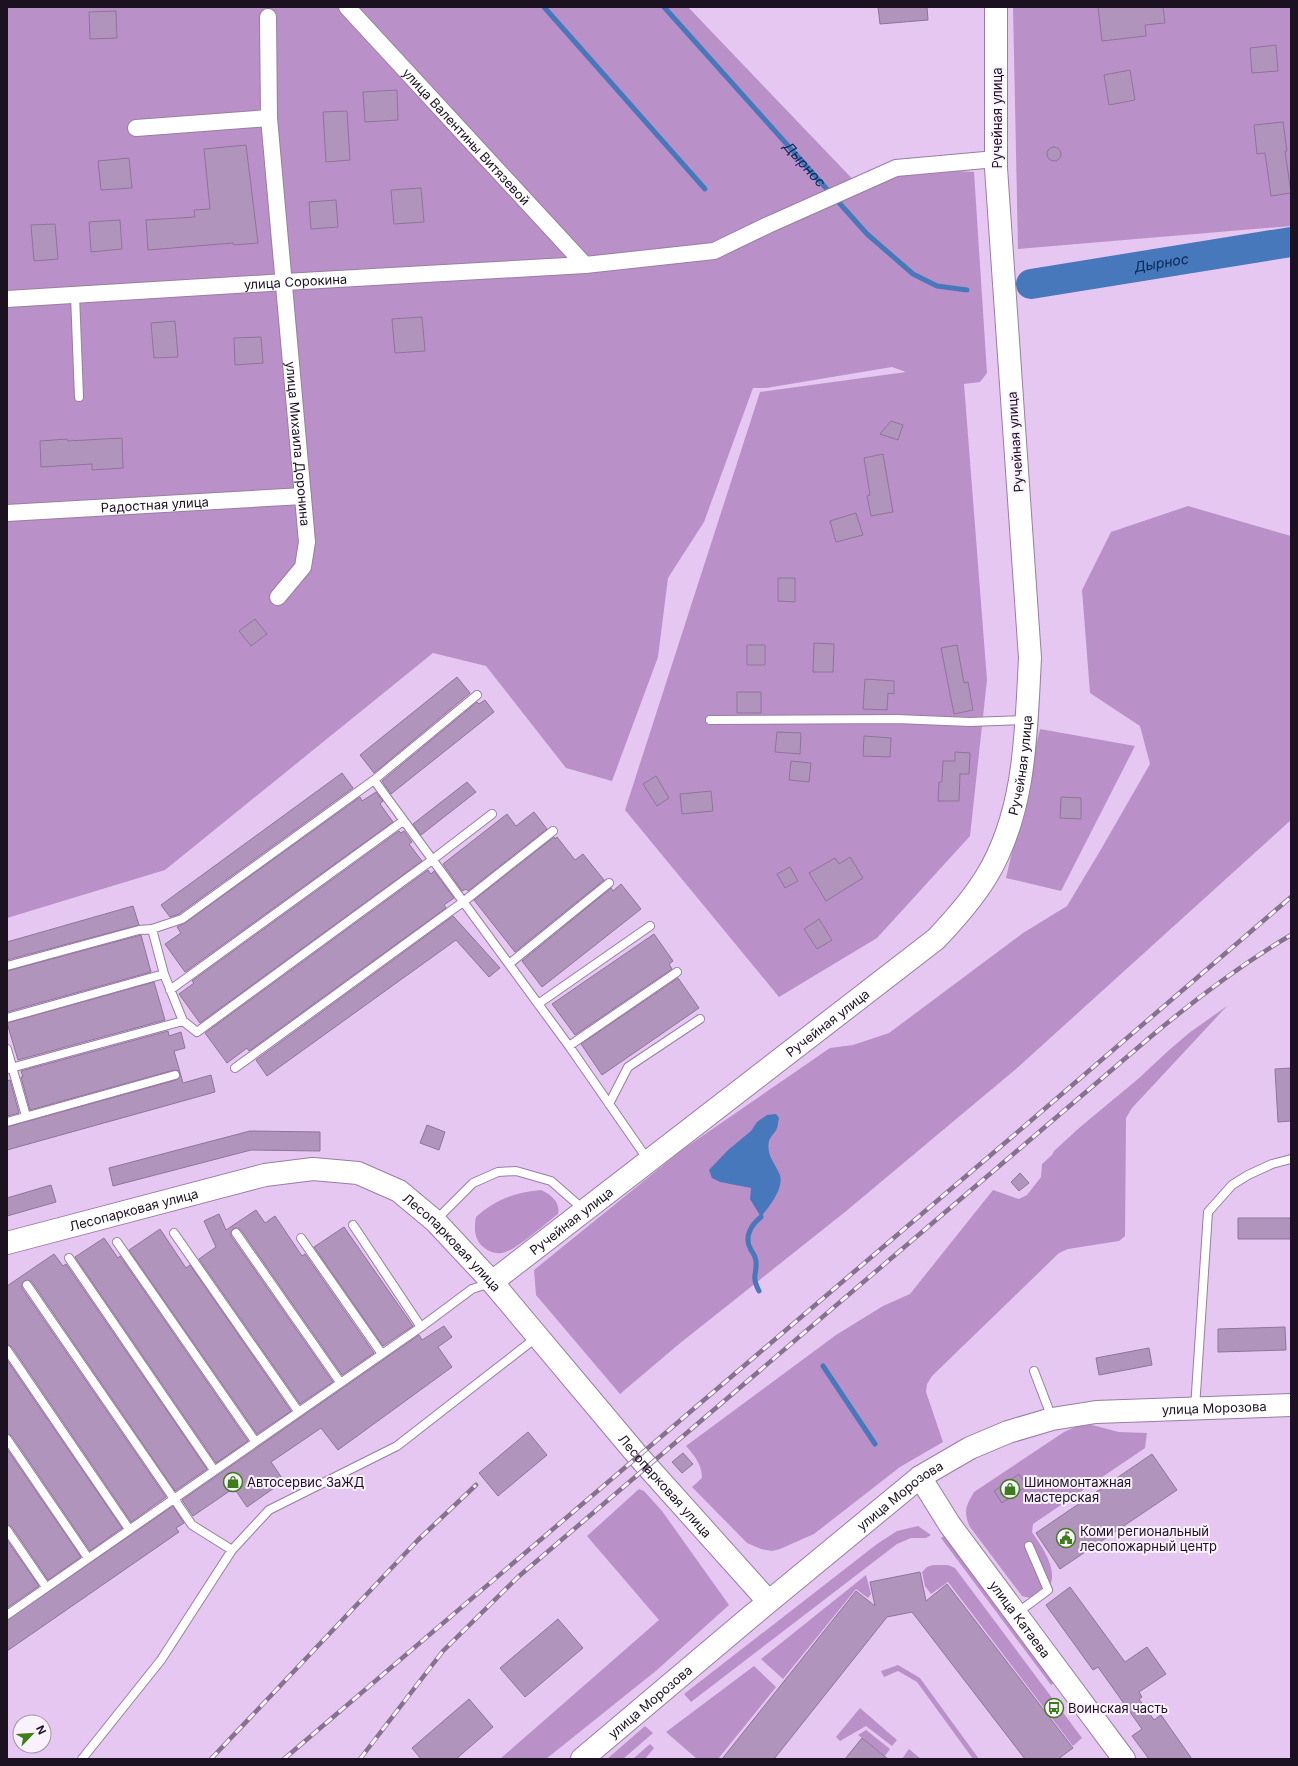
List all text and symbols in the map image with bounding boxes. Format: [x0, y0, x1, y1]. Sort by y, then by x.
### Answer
street label: улица Валентины Витязевой [399, 65, 533, 208]
street label: Ручейная улица [989, 67, 1005, 169]
water label: Дырнос [780, 137, 830, 190]
water label: Дырнос [1132, 250, 1190, 275]
street label: улица Сорокина [243, 270, 348, 293]
street label: улица Михаила Доронина [283, 361, 314, 527]
street label: Ручейная улица [1003, 391, 1027, 493]
street label: Радостная улица [100, 493, 209, 516]
street label: Ручейная улица [1005, 715, 1035, 817]
street label: Ручейная улица [783, 986, 872, 1060]
street label: Ручейная улица [526, 1184, 616, 1258]
street label: Лесопарковая улица [68, 1185, 200, 1234]
street label: Лесопарковая улица [400, 1190, 504, 1295]
street label: улица Морозова [1162, 1398, 1267, 1418]
street label: Лесопарковая улица [615, 1431, 715, 1541]
street label: улица Морозова [853, 1457, 946, 1534]
shop icon: Автосервис ЗаЖД [222, 1471, 244, 1493]
place label: Автосервис ЗаЖД [247, 1474, 365, 1490]
place label: Шиномонтажная мастерская [1024, 1474, 1131, 1505]
shop icon: Шиномонтажная мастерская [999, 1478, 1021, 1500]
place label: Коми региональный лесопожарный центр [1080, 1523, 1217, 1554]
public building icon: Коми региональный лесопожарный центр [1055, 1527, 1077, 1549]
street label: улица Катаева [986, 1577, 1054, 1661]
street label: улица Морозова [605, 1662, 695, 1742]
bus stop icon: Воинская часть [1043, 1697, 1065, 1719]
place label: Воинская часть [1068, 1700, 1168, 1716]
north arrow [12, 1714, 52, 1754]
text: N [33, 1723, 49, 1737]

